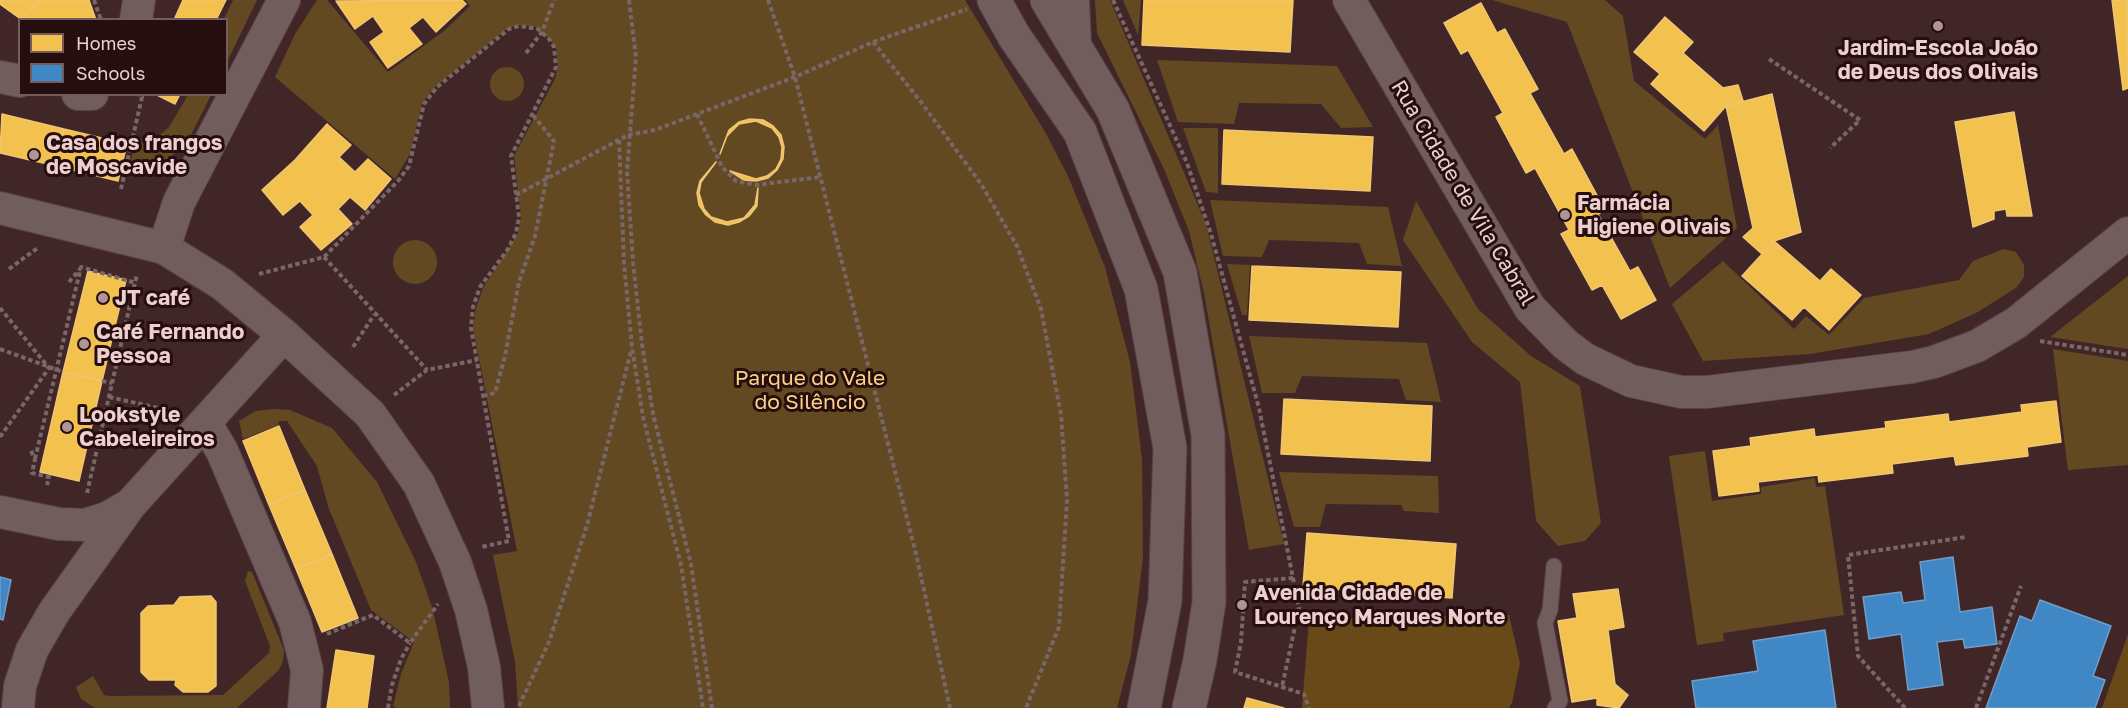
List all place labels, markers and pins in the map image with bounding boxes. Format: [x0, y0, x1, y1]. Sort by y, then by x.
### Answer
marker: Jardim-Escola João de Deus dos Olivais [1931, 19, 1945, 33]
place label: Jardim-Escola João de Deus dos Olivais [1838, 35, 2038, 85]
place label: Casa dos frangos de Moscavide [46, 130, 223, 180]
marker: Casa dos frangos de Moscavide [27, 148, 41, 162]
place label: Farmácia Higiene Olivais [1577, 190, 1731, 240]
marker: Farmácia Higiene Olivais [1558, 208, 1572, 222]
place label: JT café [115, 285, 190, 311]
marker: JT café [96, 291, 110, 305]
place label: Café Fernando Pessoa [96, 319, 244, 369]
marker: Café Fernando Pessoa [77, 337, 91, 351]
place label: Lookstyle Cabeleireiros [79, 402, 215, 452]
marker: Lookstyle Cabeleireiros [60, 420, 74, 434]
place label: Avenida Cidade de Lourenço Marques Norte [1254, 580, 1505, 630]
marker: Avenida Cidade de Lourenço Marques Norte [1235, 598, 1249, 612]

